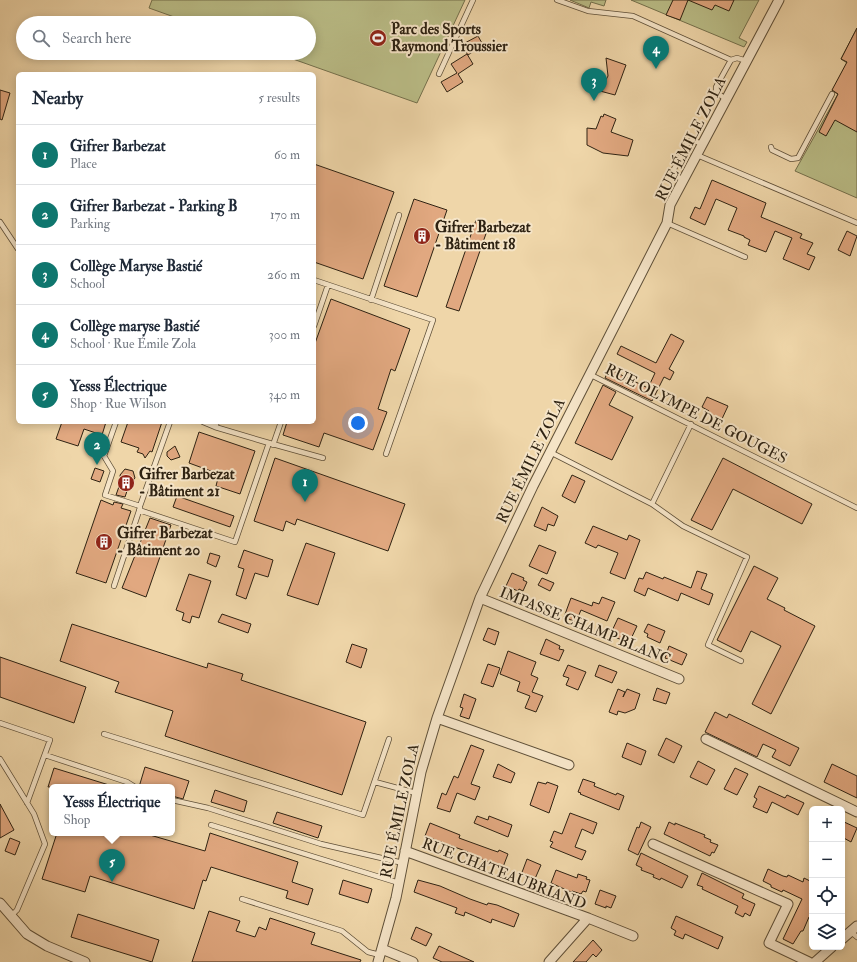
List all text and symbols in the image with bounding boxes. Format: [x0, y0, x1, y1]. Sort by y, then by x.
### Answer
search box [16, 16, 316, 60]
place label: Parc des Sports Raymond Troussier [391, 20, 508, 57]
icon: search [30, 27, 52, 49]
sports icon: Parc des Sports Raymond Troussier [368, 28, 388, 48]
text: Search here [62, 29, 131, 48]
pin: 4 [643, 36, 669, 69]
pin: 3 [581, 68, 607, 101]
street label: RUE ÉMILE ZOLA [650, 72, 731, 204]
text: Nearby [32, 88, 83, 109]
text: 5 results [258, 90, 300, 106]
text: Gifrer Barbezat [70, 137, 166, 156]
text: 1 [43, 147, 47, 163]
text: 60 m [274, 147, 300, 163]
text: Place [70, 156, 97, 172]
text: Gifrer Barbezat - Parking B [70, 197, 238, 216]
text: 2 [42, 207, 48, 223]
text: 170 m [270, 207, 300, 223]
text: Parking [70, 216, 110, 232]
place label: Gifrer Barbezat - Bâtiment 18 [435, 218, 531, 254]
building icon: Gifrer Barbezat - Bâtiment 18 [412, 226, 432, 246]
text: Collège Maryse Bastié [70, 257, 202, 276]
text: 3 [43, 267, 48, 283]
text: 260 m [267, 267, 300, 283]
text: School [70, 276, 105, 292]
text: Collège maryse Bastié [70, 317, 200, 336]
text: 4 [41, 327, 49, 343]
text: 300 m [269, 327, 300, 343]
text: School · Rue Émile Zola [70, 336, 196, 352]
street label: RUE OLYMPE DE GOUGES [602, 360, 790, 468]
text: Yesss Électrique [70, 377, 167, 396]
text: 5 [42, 387, 48, 403]
text: 340 m [269, 387, 300, 403]
street label: RUE ÉMILE ZOLA [491, 394, 570, 527]
text: Shop · Rue Wilson [70, 396, 166, 412]
your location [348, 413, 368, 433]
pin: 2 [84, 432, 110, 465]
place label: Gifrer Barbezat - Bâtiment 21 [139, 465, 235, 501]
pin: 1 [292, 469, 318, 502]
building icon: Gifrer Barbezat - Bâtiment 21 [116, 473, 136, 493]
place label: Gifrer Barbezat - Bâtiment 20 [117, 524, 213, 560]
building icon: Gifrer Barbezat - Bâtiment 20 [94, 532, 114, 552]
street label: IMPASSE CHAMP BLANC [497, 583, 673, 669]
street label: RUE ÉMILE ZOLA [374, 741, 424, 880]
popup [49, 784, 175, 836]
text: Yesss Électrique [64, 793, 160, 812]
map controls [809, 806, 845, 950]
button: + [809, 806, 845, 842]
text: Shop [64, 812, 90, 828]
street label: RUE CHATEAUBRIAND [419, 834, 589, 914]
button: − [809, 842, 845, 878]
pin: 5 [99, 849, 125, 882]
button: locate [809, 878, 845, 914]
button: layers [809, 914, 845, 950]

